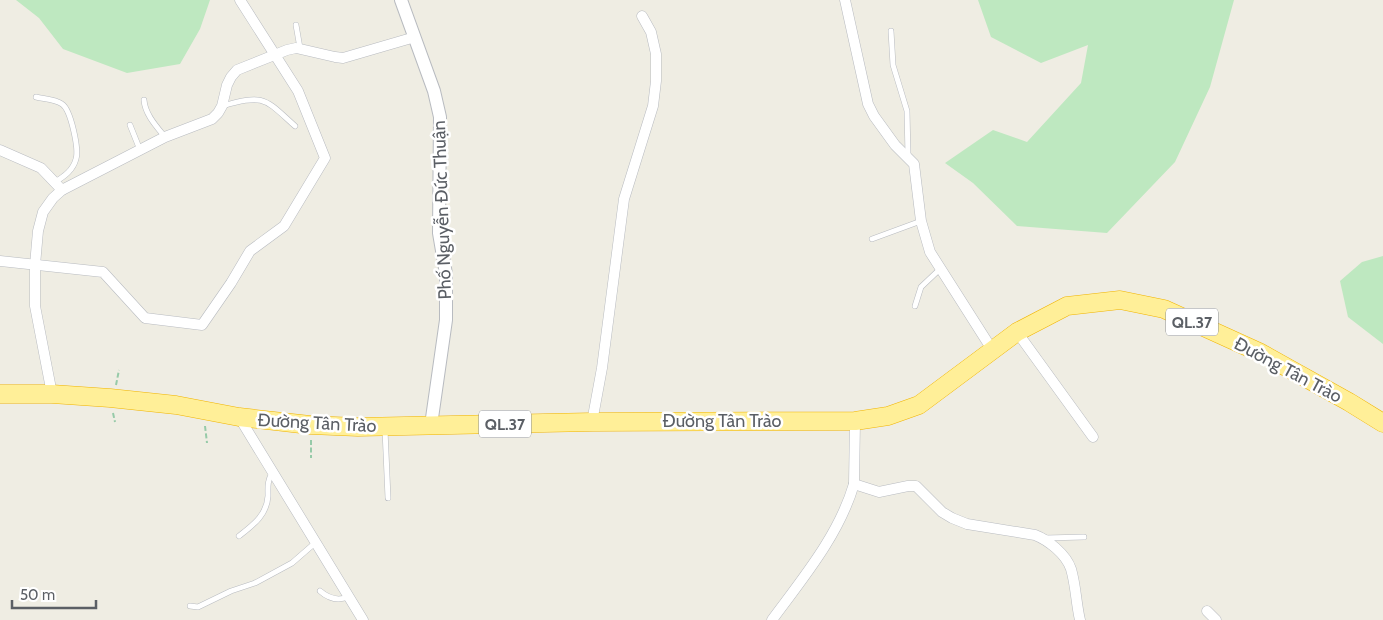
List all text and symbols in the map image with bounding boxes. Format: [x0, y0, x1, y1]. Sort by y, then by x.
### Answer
street label: Phố Nguyễn Đức Thuận [428, 120, 456, 300]
road number: QL.37 [1166, 308, 1218, 336]
street label: Đường Tân Trào [1230, 332, 1346, 408]
street label: Đường Tân Trào [257, 409, 377, 437]
road number: QL.37 [479, 410, 531, 438]
street label: Đường Tân Trào [663, 410, 782, 432]
scale bar [12, 578, 96, 610]
text: 50 m [20, 586, 55, 604]

